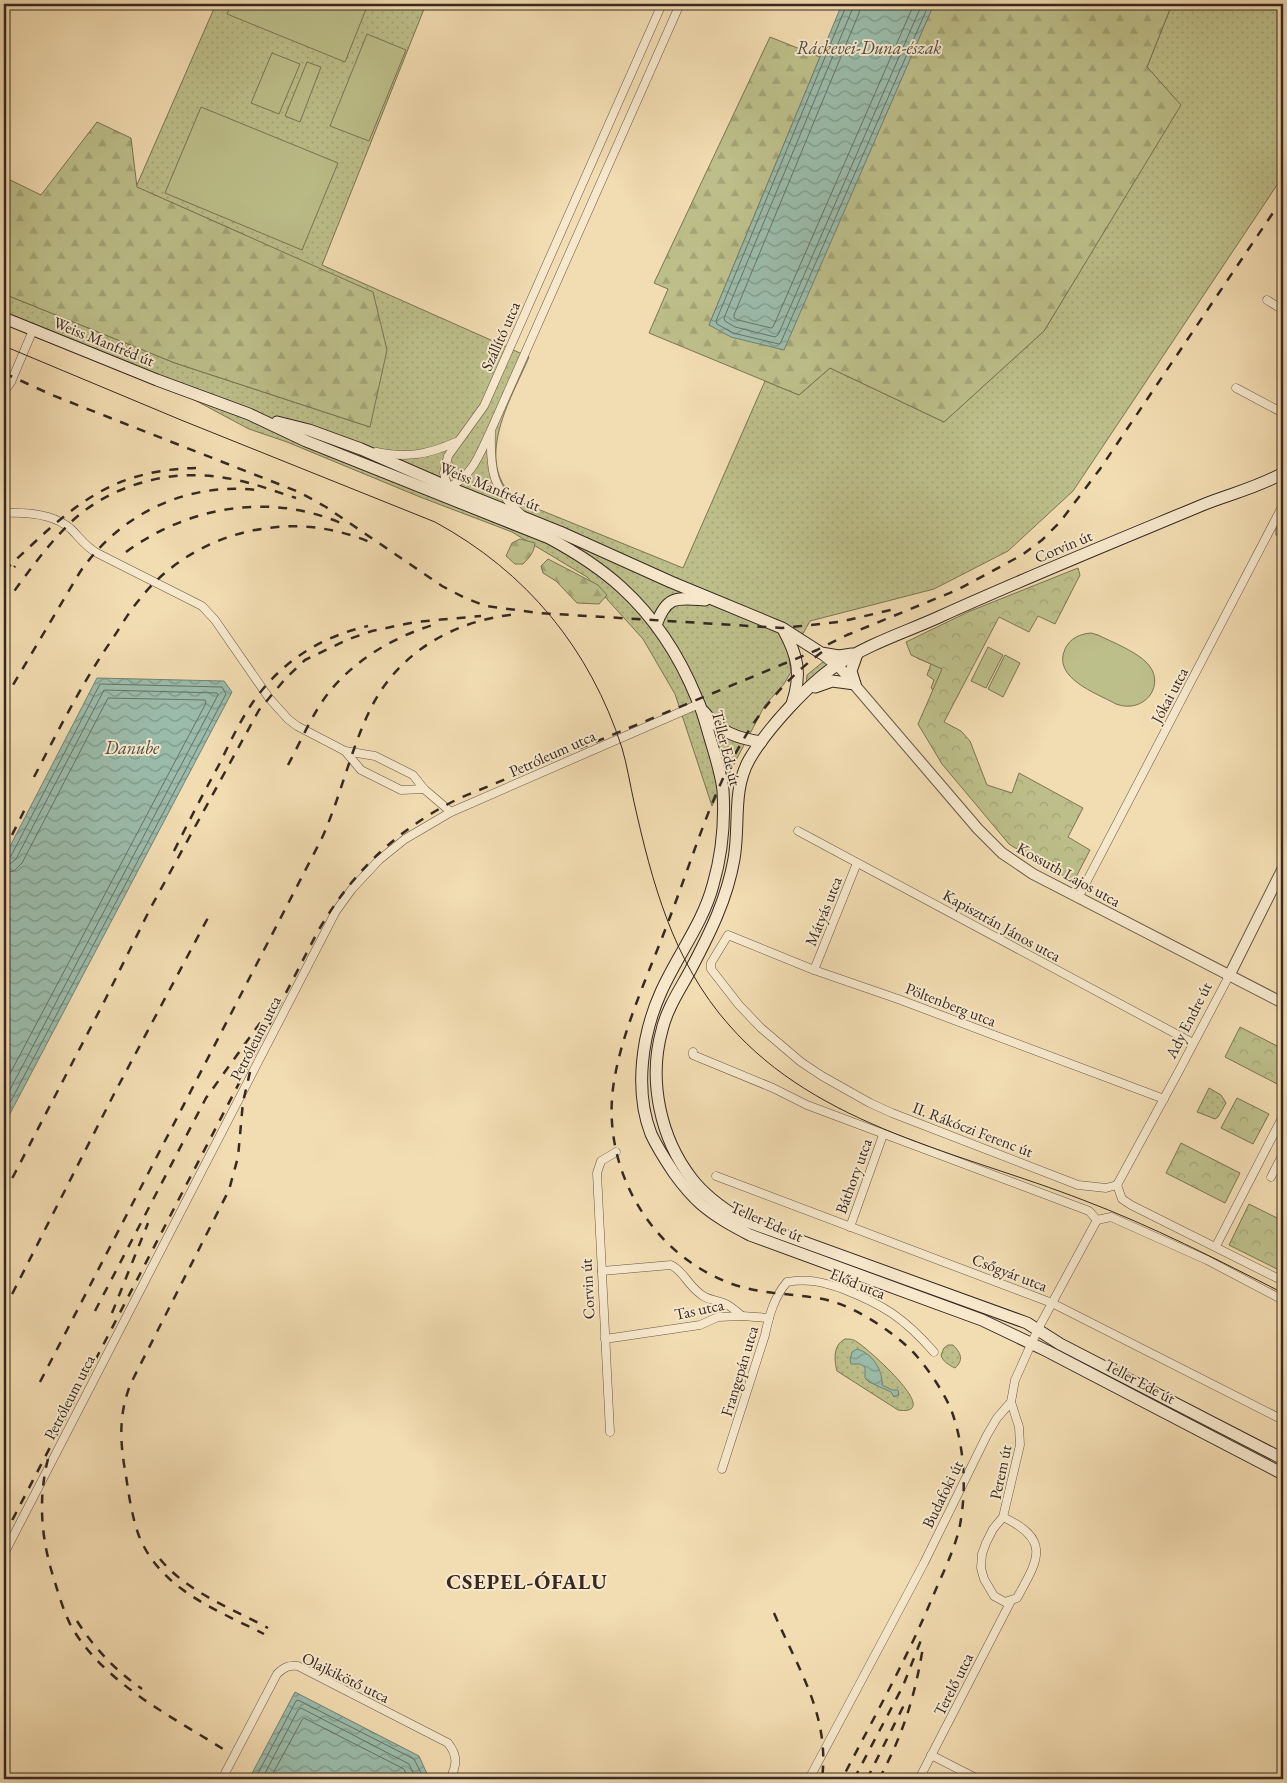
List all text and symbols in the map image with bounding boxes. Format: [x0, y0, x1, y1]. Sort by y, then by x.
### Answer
water label: Ráckevei-Duna-észak [796, 36, 942, 59]
street label: Szállító utca [476, 298, 525, 374]
street label: Weiss Manfréd út [50, 312, 157, 371]
street label: Weiss Manfréd út [436, 457, 543, 516]
street label: Corvin út [1031, 525, 1095, 568]
street label: Jókai utca [1145, 663, 1193, 729]
street label: Teller Ede út [707, 708, 746, 788]
street label: Petróleum utca [506, 725, 599, 782]
water label: Danube [104, 736, 160, 759]
street label: Kossuth Lajos utca [1013, 837, 1125, 912]
street label: Mátyás utca [800, 873, 847, 949]
street label: Kapisztrán János utca [939, 884, 1065, 967]
street label: Pöltenberg utca [903, 978, 1000, 1032]
street label: Ady Endre út [1160, 978, 1217, 1063]
street label: Petróleum utca [225, 992, 286, 1084]
street label: II. Rákóczi Ferenc út [910, 1097, 1036, 1162]
street label: Báthory utca [830, 1135, 877, 1217]
street label: Teller Ede út [727, 1196, 806, 1247]
street label: Csőgyár utca [969, 1248, 1051, 1297]
street label: Corvin út [575, 1258, 600, 1320]
street label: Előd utca [827, 1263, 889, 1304]
street label: Tas utca [673, 1294, 726, 1325]
street label: Frangepán utca [716, 1323, 763, 1419]
street label: Petróleum utca [39, 1351, 100, 1443]
street label: Teller Ede út [1101, 1354, 1179, 1409]
street label: Perem út [985, 1443, 1016, 1501]
street label: Budafoki út [917, 1457, 968, 1532]
district label: CSEPEL-ÓFALU [446, 1568, 608, 1595]
street label: Olajkikötő utca [298, 1647, 394, 1708]
street label: Terelő utca [929, 1649, 979, 1719]

